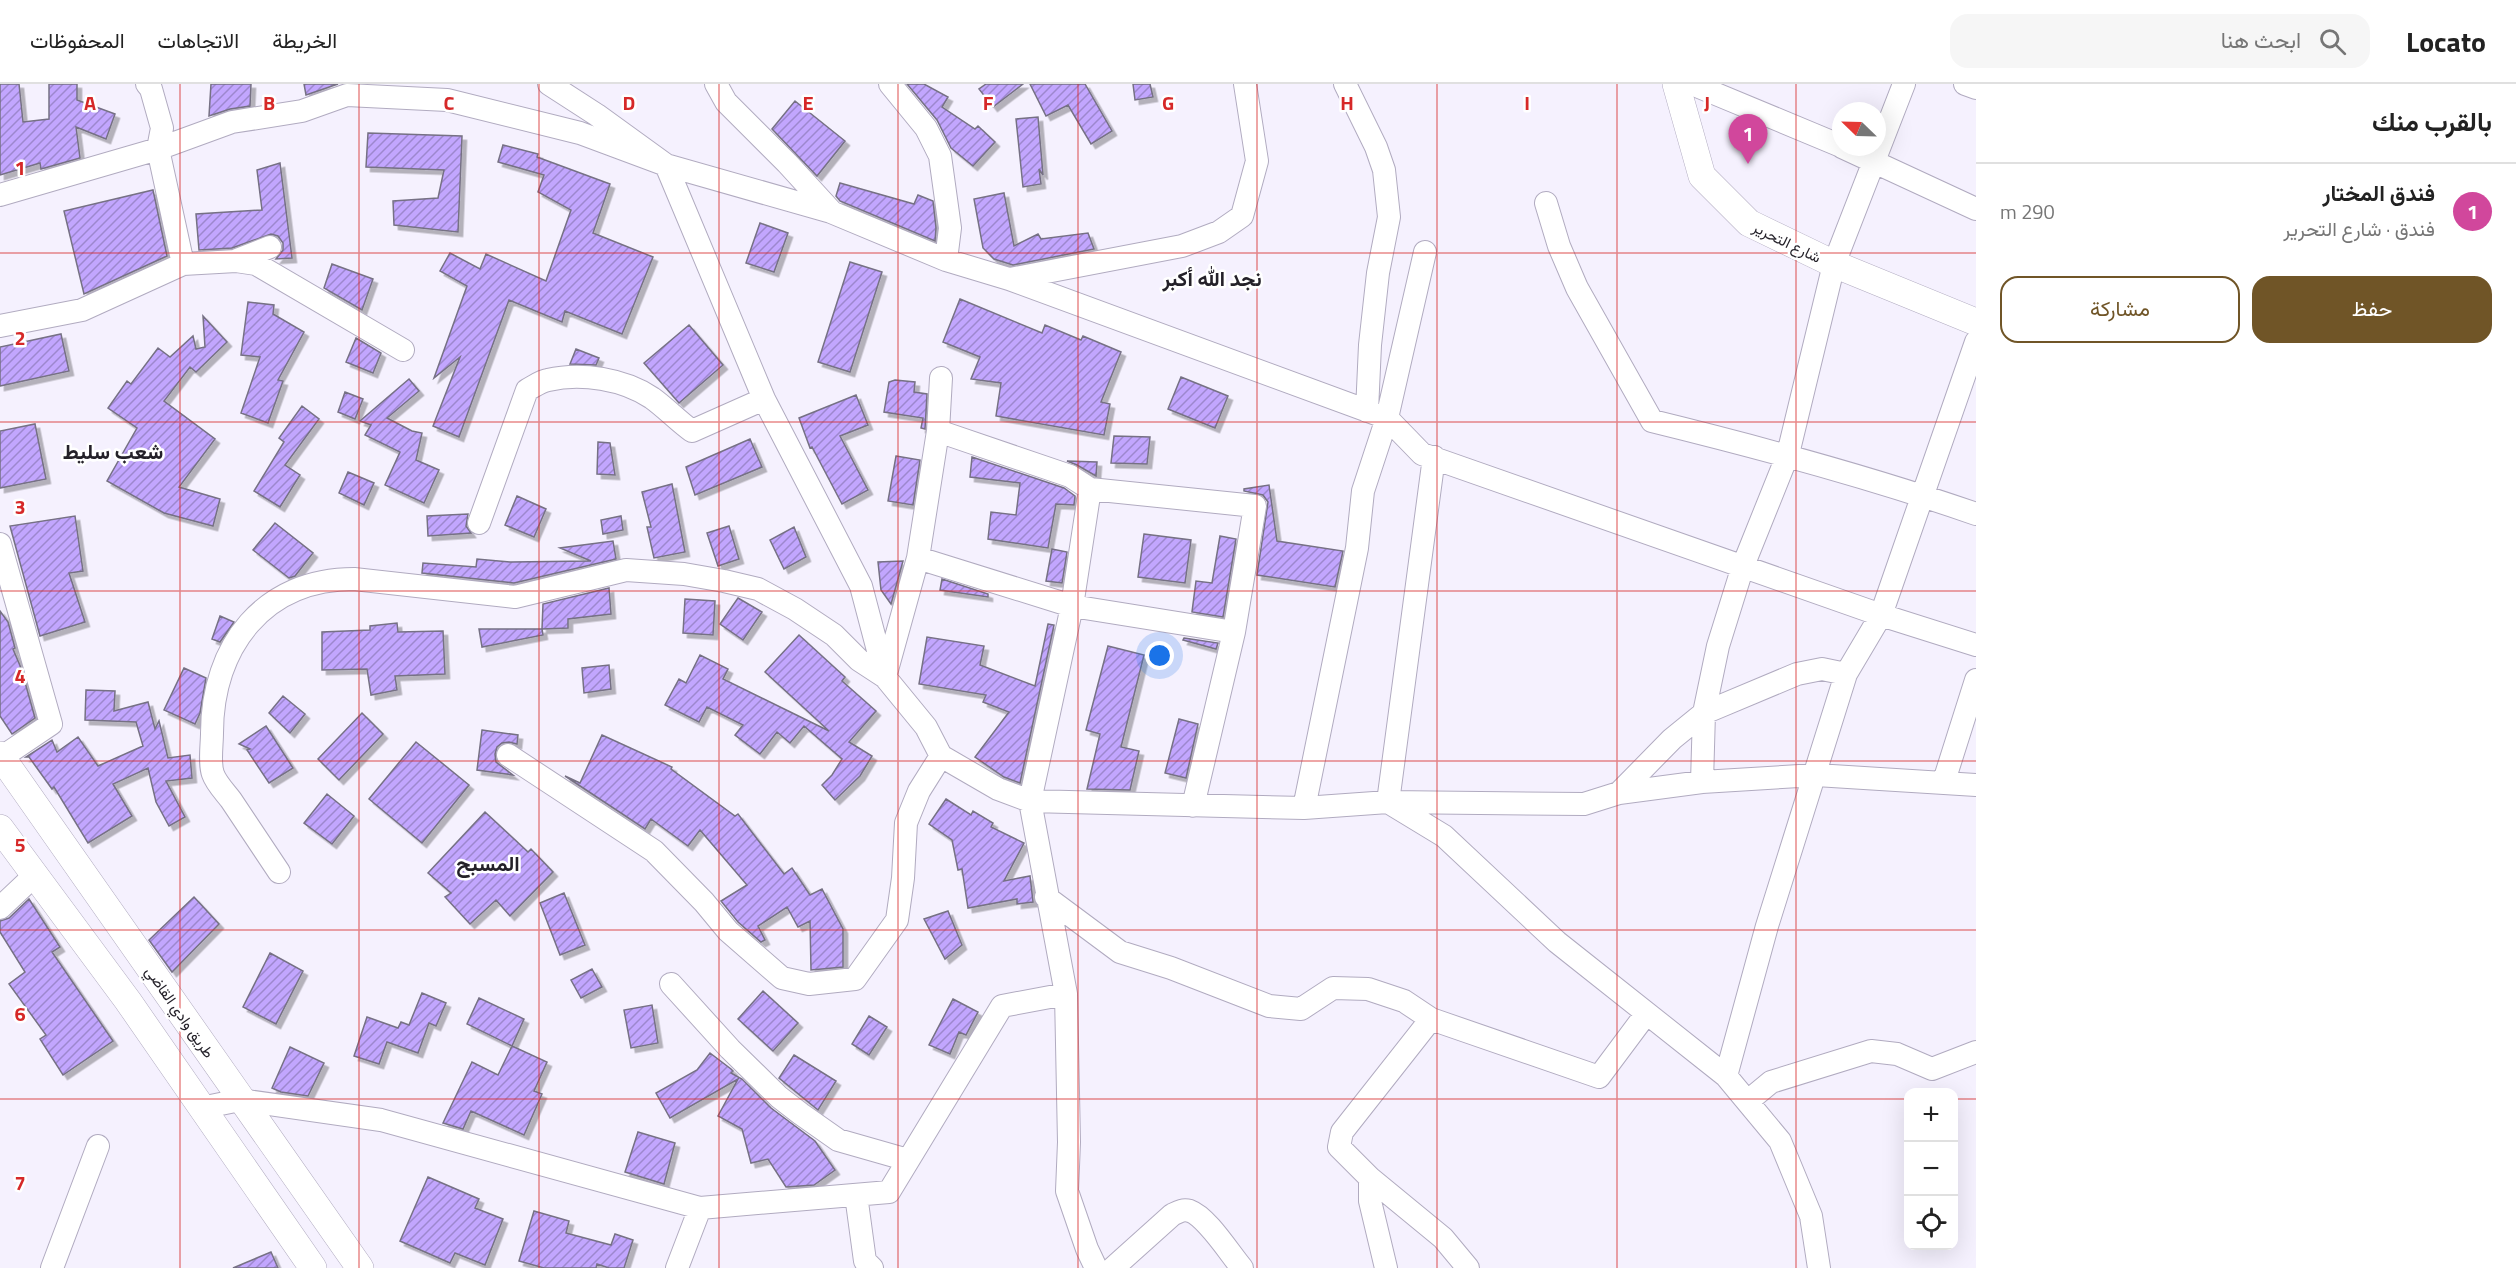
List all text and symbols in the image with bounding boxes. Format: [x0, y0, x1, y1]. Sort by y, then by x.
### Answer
search box [1950, 14, 2370, 68]
text: Locato [2406, 20, 2486, 63]
text: ابحث هنا [2221, 23, 2301, 57]
text: المحفوظات [30, 24, 125, 56]
text: الاتجاهات [158, 24, 239, 56]
text: الخريطة [272, 24, 337, 56]
icon: search [2316, 25, 2349, 58]
text: A [84, 87, 96, 118]
text: B [263, 87, 275, 118]
text: C [444, 87, 455, 118]
text: D [623, 87, 635, 118]
text: E [802, 87, 814, 118]
text: F [983, 87, 994, 118]
text: G [1162, 87, 1174, 118]
text: H [1340, 87, 1354, 118]
text: I [1524, 87, 1530, 118]
text: J [1704, 87, 1710, 118]
north arrow [1832, 102, 1886, 156]
text: بالقرب منك [2372, 102, 2492, 141]
pin: 1 [1728, 115, 1768, 164]
text: 1 [14, 152, 26, 183]
text: فندق المختار [2323, 176, 2435, 210]
text: 290 m [2000, 196, 2055, 227]
text: 1 [2467, 196, 2478, 227]
text: فندق · شارع التحرير [2283, 213, 2435, 244]
street label: شارع التحرير [1748, 215, 1825, 269]
district label: نجد الله أكبر [1161, 262, 1262, 294]
button: مشاركة [2000, 276, 2240, 343]
button: حفظ [2252, 276, 2492, 343]
text: 2 [14, 322, 26, 353]
district label: شعب سليط [63, 435, 163, 467]
text: 3 [14, 491, 26, 522]
your location [1145, 641, 1174, 670]
text: 4 [14, 660, 26, 691]
text: 5 [14, 829, 26, 860]
district label: المسبح [456, 847, 520, 879]
street label: طريق وادي القاضي [138, 961, 220, 1064]
text: 6 [14, 998, 26, 1029]
map controls [1904, 1088, 1958, 1250]
button: + [1904, 1088, 1958, 1142]
button: − [1904, 1142, 1958, 1196]
text: 7 [14, 1167, 26, 1198]
button: locate [1904, 1196, 1958, 1250]

